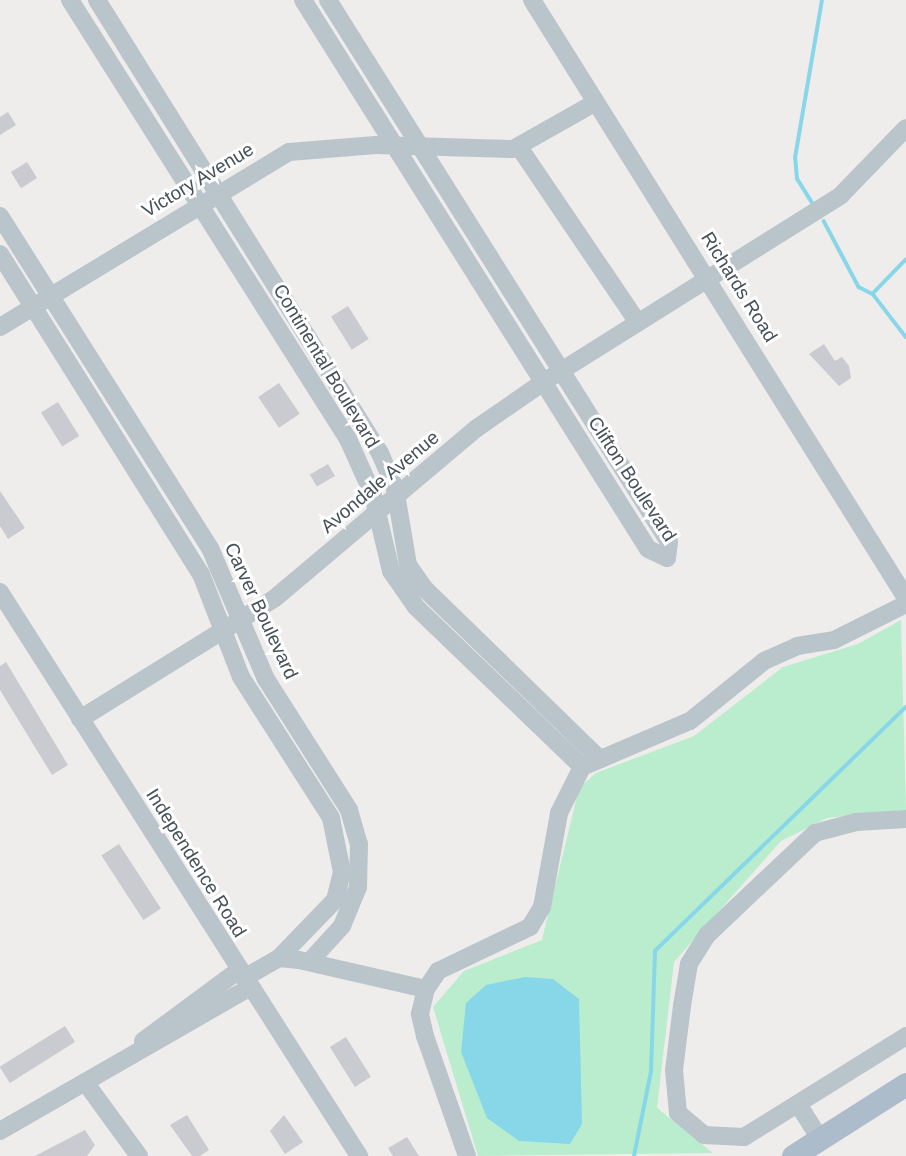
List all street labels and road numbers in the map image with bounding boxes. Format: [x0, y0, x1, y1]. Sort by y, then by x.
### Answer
street label: Victory Avenue [138, 137, 258, 223]
street label: Richards Road [696, 228, 782, 346]
street label: Continental Boulevard [268, 280, 384, 452]
street label: Clifton Boulevard [583, 412, 681, 546]
street label: Avondale Avenue [316, 426, 444, 538]
street label: Carver Boulevard [219, 539, 303, 683]
street label: Independence Road [141, 784, 251, 942]

